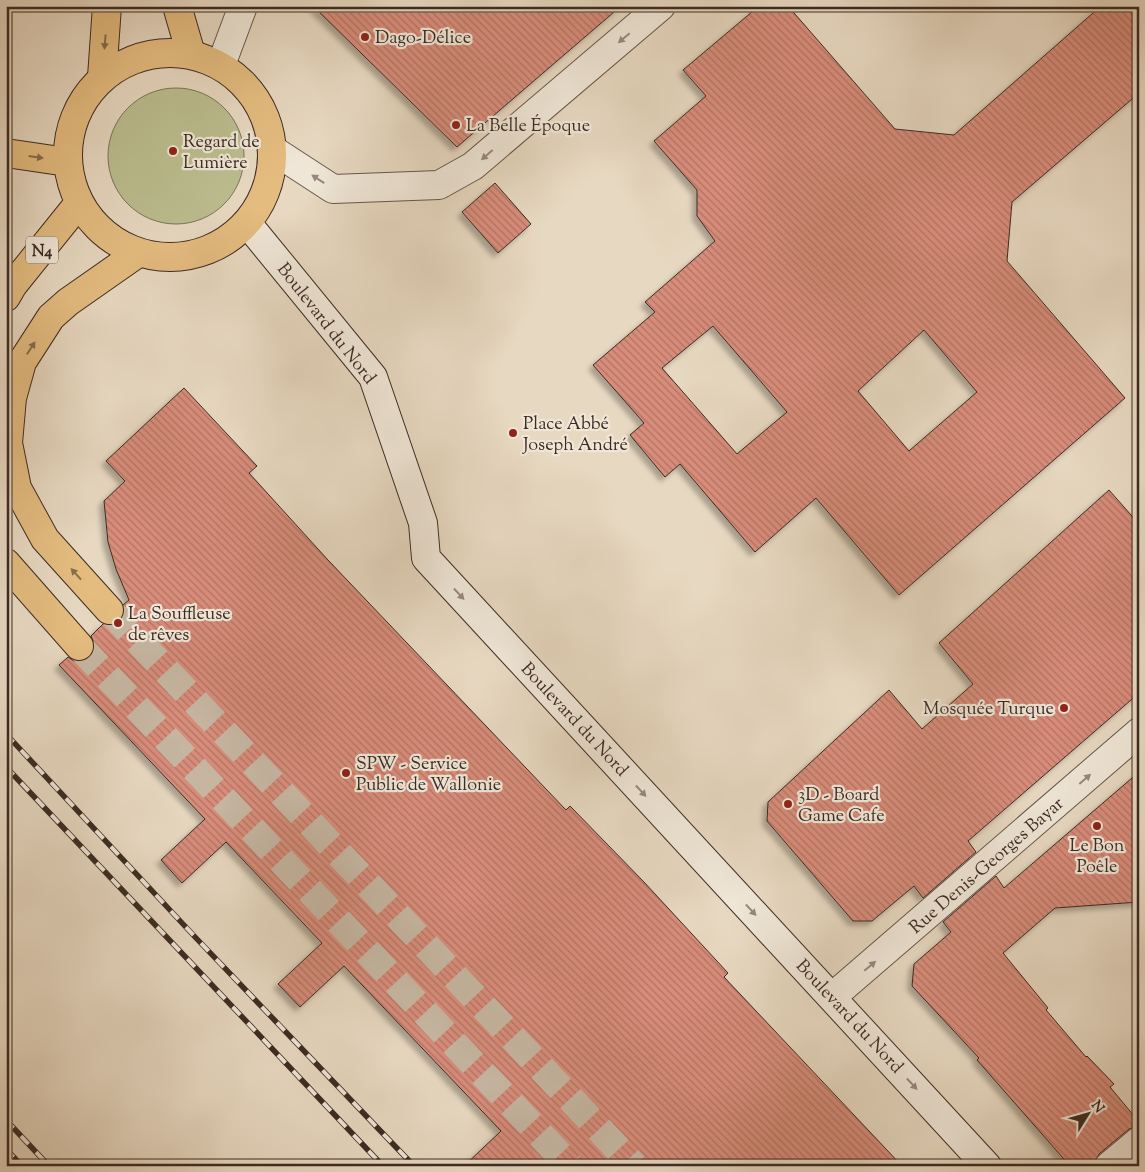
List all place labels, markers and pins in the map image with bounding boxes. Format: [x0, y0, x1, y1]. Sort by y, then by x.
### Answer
place label: Dago-Délice [375, 26, 471, 52]
marker: Dago-Délice [359, 31, 371, 43]
place label: La Belle Époque [466, 114, 590, 140]
marker: La Belle Époque [450, 119, 462, 131]
place label: Regard de Lumière [183, 130, 260, 177]
marker: Regard de Lumière [167, 145, 179, 157]
place label: Place Abbé Joseph André [522, 412, 628, 459]
marker: Place Abbé Joseph André [507, 427, 519, 439]
place label: La Souffleuse de rêves [128, 602, 231, 649]
marker: La Souffleuse de rêves [112, 617, 124, 629]
place label: Mosquée Turque [923, 697, 1054, 723]
marker: Mosquée Turque [1058, 702, 1070, 714]
place label: SPW - Service Public de Wallonie [356, 752, 501, 799]
marker: SPW - Service Public de Wallonie [340, 767, 352, 779]
place label: 3D - Board Game Cafe [798, 783, 885, 830]
marker: 3D - Board Game Cafe [782, 798, 794, 810]
marker: Le Bon Poêle [1091, 820, 1103, 832]
place label: Le Bon Poêle [1070, 834, 1125, 881]

